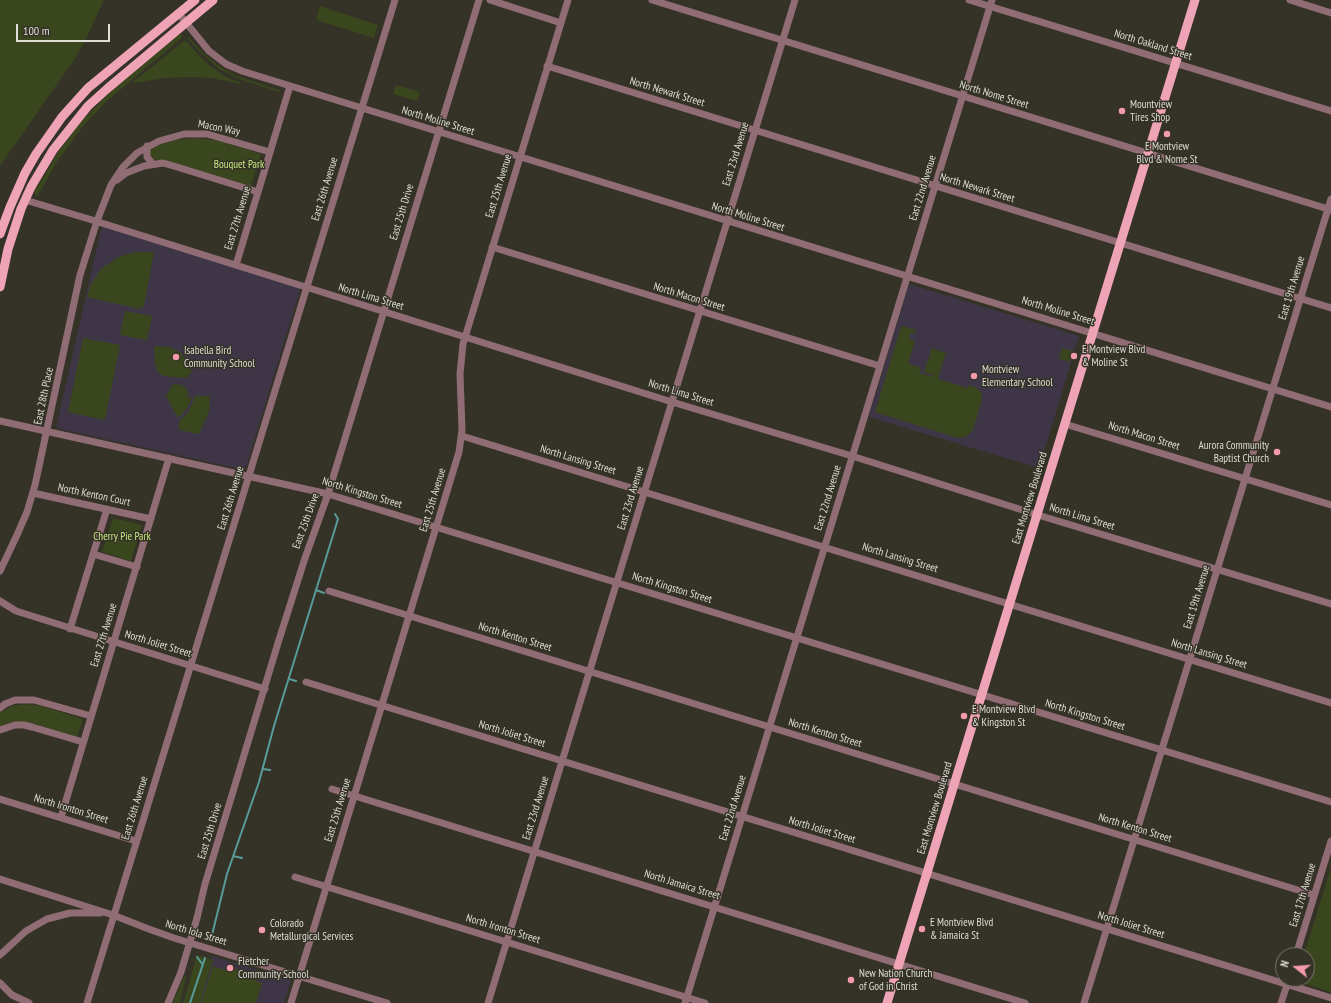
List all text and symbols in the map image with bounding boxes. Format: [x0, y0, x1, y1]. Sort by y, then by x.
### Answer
scale bar [18, 16, 112, 42]
text: 100 m [23, 23, 50, 38]
street label: North Oakland Street [1113, 27, 1193, 63]
street label: North Newark Street [628, 74, 706, 110]
street label: North Nome Street [958, 78, 1030, 112]
place label: Mountview Tires Shop [1130, 98, 1172, 124]
street label: North Moline Street [400, 104, 476, 138]
marker: Mountview Tires Shop [1117, 106, 1127, 116]
street label: Macon Way [197, 117, 241, 139]
street label: East 23rd Avenue [720, 121, 752, 187]
marker: E Montview Blvd & Nome St [1162, 129, 1172, 139]
place label: E Montview Blvd & Nome St [1136, 140, 1198, 166]
street label: East 25th Avenue [483, 152, 515, 220]
street label: East 22nd Avenue [907, 154, 939, 222]
street label: East 26th Avenue [309, 155, 341, 223]
park label: Bouquet Park [214, 158, 264, 172]
street label: North Newark Street [938, 170, 1016, 206]
street label: East 25th Drive [387, 182, 417, 242]
street label: East 27th Avenue [222, 185, 254, 251]
street label: North Moline Street [710, 200, 786, 234]
street label: East 19th Avenue [1276, 254, 1308, 322]
street label: North Macon Street [652, 280, 726, 314]
street label: North Lima Street [337, 281, 405, 313]
street label: North Moline Street [1020, 294, 1096, 328]
place label: E Montview Blvd & Moline St [1082, 343, 1145, 369]
place label: Isabella Bird Community School [184, 344, 255, 370]
marker: E Montview Blvd & Moline St [1069, 351, 1079, 361]
marker: Isabella Bird Community School [171, 352, 181, 362]
place label: Montview Elementary School [982, 363, 1053, 389]
street label: East 28th Place [31, 366, 57, 426]
marker: Montview Elementary School [969, 371, 979, 381]
street label: North Lima Street [647, 377, 715, 409]
street label: North Macon Street [1107, 419, 1181, 453]
place label: Aurora Community Baptist Church [1199, 439, 1269, 465]
street label: North Lansing Street [539, 442, 617, 478]
marker: Aurora Community Baptist Church [1272, 447, 1282, 457]
street label: East Montview Boulevard [1010, 450, 1050, 546]
street label: East 26th Avenue [215, 464, 247, 532]
street label: East 22nd Avenue [812, 464, 844, 532]
street label: East 23rd Avenue [615, 465, 647, 531]
street label: East 25th Avenue [417, 466, 449, 534]
street label: North Kingston Street [320, 475, 404, 511]
street label: North Kenton Court [56, 481, 132, 509]
street label: East 25th Drive [290, 491, 322, 551]
street label: North Lima Street [1048, 501, 1116, 533]
park label: Cherry Pie Park [93, 530, 151, 544]
street label: North Lansing Street [861, 540, 939, 576]
street label: East 19th Avenue [1181, 563, 1213, 631]
street label: North Kingston Street [630, 570, 714, 606]
street label: East 27th Avenue [88, 602, 120, 668]
street label: North Kenton Street [477, 620, 553, 654]
street label: North Joliet Street [123, 628, 193, 660]
street label: North Lansing Street [1170, 636, 1248, 672]
street label: North Kingston Street [1043, 697, 1127, 733]
place label: E Montview Blvd & Kingston St [972, 703, 1035, 729]
marker: E Montview Blvd & Kingston St [959, 711, 969, 721]
street label: North Kenton Street [787, 716, 863, 750]
street label: North Joliet Street [477, 718, 547, 750]
street label: East Montview Boulevard [915, 760, 955, 856]
street label: East 26th Avenue [119, 774, 151, 842]
street label: East 22nd Avenue [717, 774, 749, 842]
street label: East 23rd Avenue [520, 775, 552, 841]
street label: East 25th Avenue [322, 776, 354, 844]
street label: North Ironton Street [32, 791, 110, 827]
street label: East 25th Drive [195, 801, 225, 861]
street label: North Kenton Street [1097, 811, 1173, 845]
street label: North Joliet Street [787, 814, 857, 846]
street label: East 17th Avenue [1287, 862, 1319, 928]
street label: North Jamaica Street [643, 867, 721, 903]
street label: North Joliet Street [1096, 909, 1166, 941]
street label: North Ironton Street [464, 911, 542, 947]
place label: E Montview Blvd & Jamaica St [930, 916, 993, 942]
street label: North Iola Street [164, 917, 228, 949]
place label: Colorado Metallurgical Services [270, 917, 353, 943]
marker: E Montview Blvd & Jamaica St [917, 924, 927, 934]
marker: Colorado Metallurgical Services [257, 925, 267, 935]
north arrow [1275, 947, 1315, 987]
place label: Fletcher Community School [238, 955, 309, 981]
text: N [1277, 959, 1292, 969]
marker: Fletcher Community School [225, 963, 235, 973]
place label: New Nation Church of God in Christ [859, 967, 932, 993]
marker: New Nation Church of God in Christ [846, 975, 856, 985]

